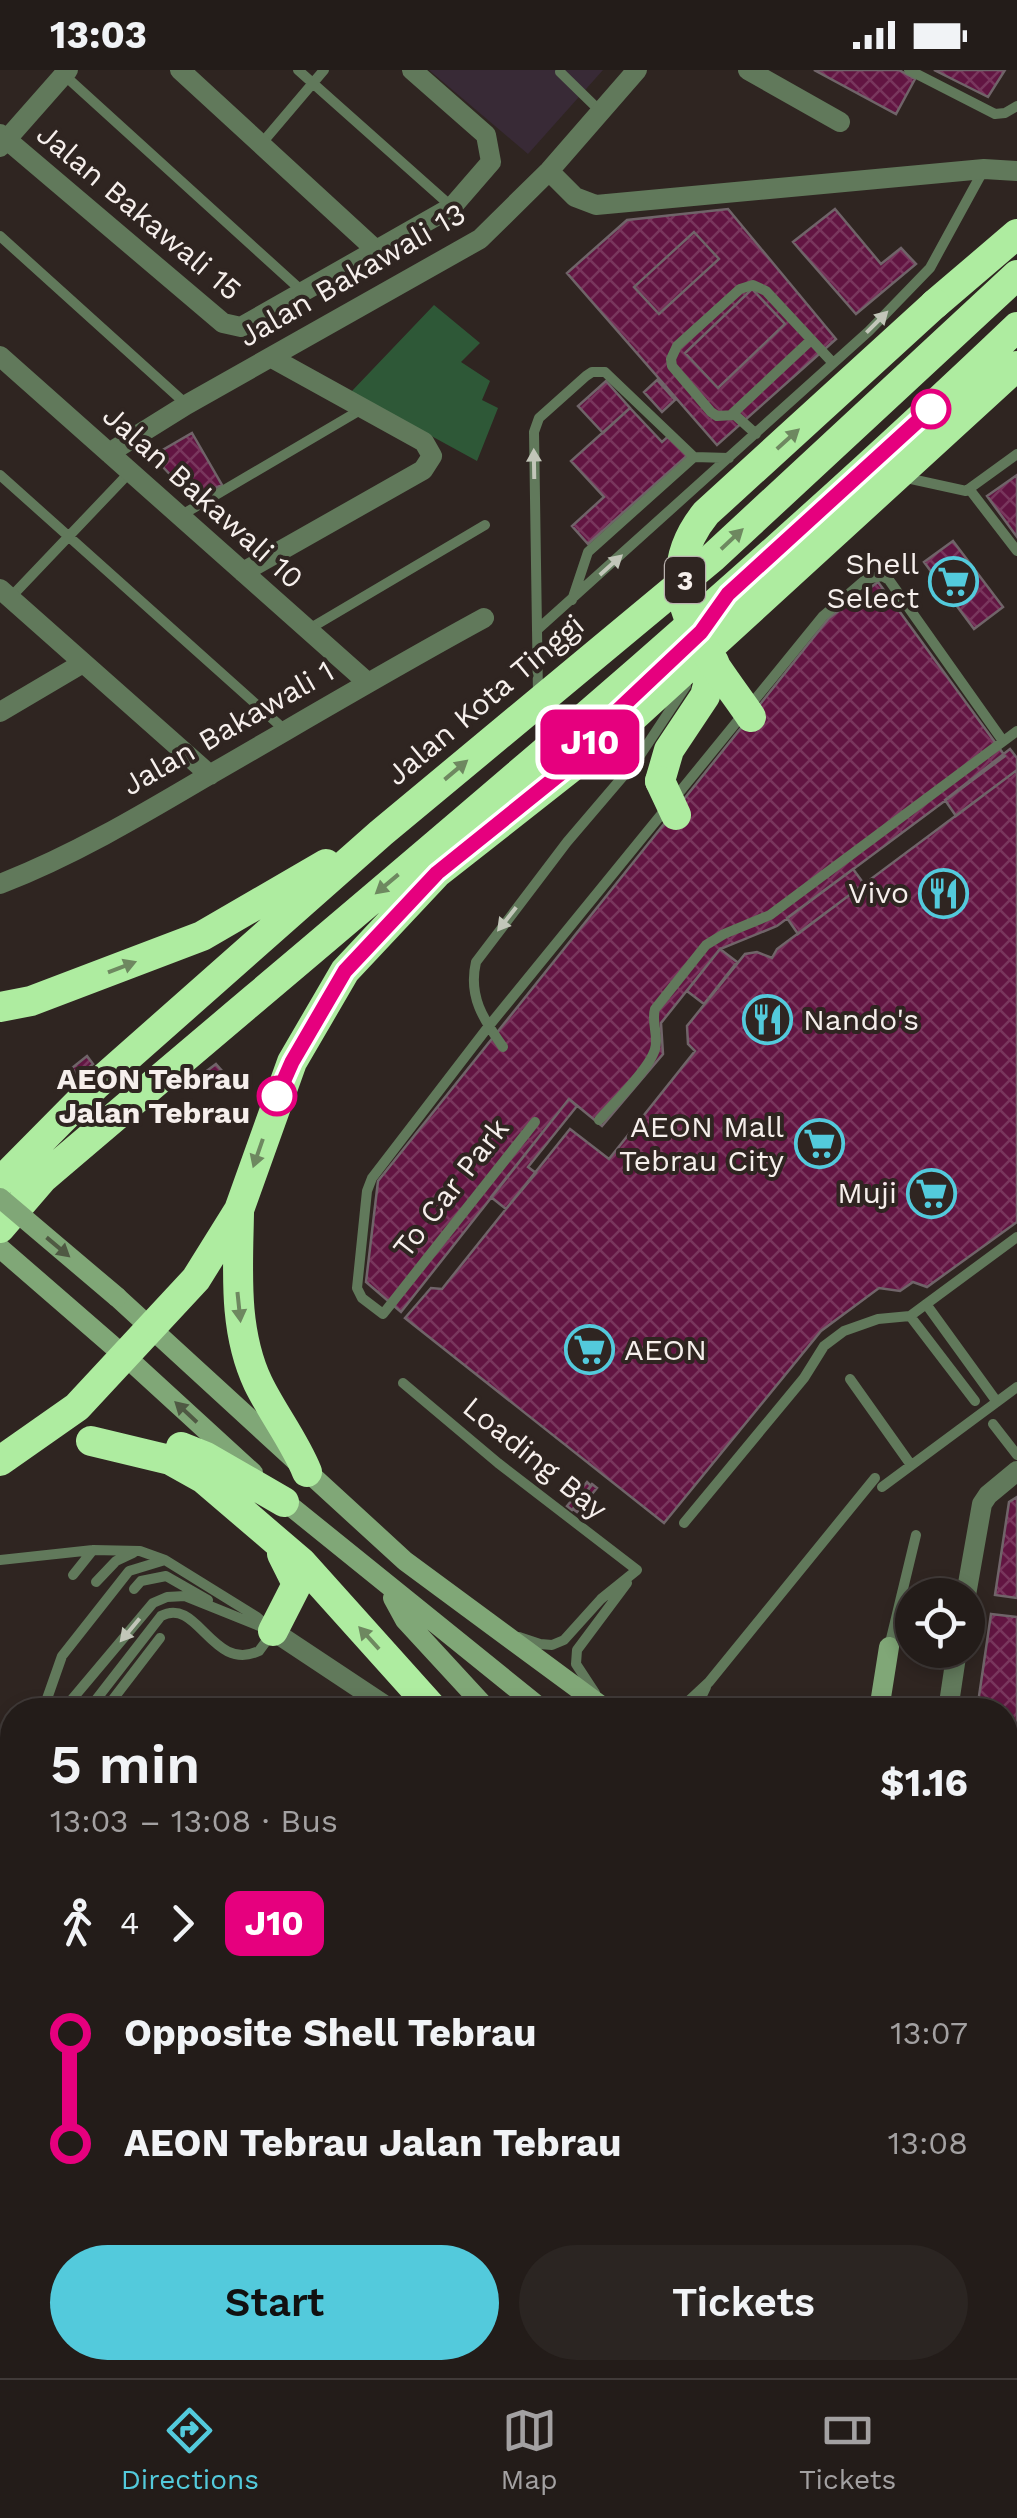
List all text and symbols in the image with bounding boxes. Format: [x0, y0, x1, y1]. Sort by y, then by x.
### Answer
text: 13:03 [50, 13, 147, 57]
street label: Jalan Bakawali 15 [30, 116, 249, 307]
street label: Jalan Bakawali 13 [232, 195, 471, 354]
one-way arrow [864, 311, 888, 335]
unlabelled marker [912, 390, 950, 428]
street label: Jalan Bakawali 10 [96, 398, 311, 596]
one-way arrow [775, 428, 799, 451]
one-way arrow [526, 447, 542, 479]
one-way arrow [720, 528, 744, 551]
place label: Shell Select [827, 546, 919, 615]
one-way arrow [599, 554, 623, 577]
supermarket icon: Shell Select [928, 555, 980, 607]
road number: 3 [665, 557, 705, 603]
street label: Jalan Kota Tinggi [379, 607, 590, 792]
street label: Jalan Bakawali 1 [116, 653, 340, 802]
line badge: J10 [532, 710, 648, 774]
text: J10 [560, 721, 620, 763]
one-way arrow [443, 760, 468, 781]
restaurant icon: Vivo [918, 867, 970, 919]
one-way arrow [375, 873, 400, 895]
place label: Vivo [848, 875, 909, 910]
one-way arrow [497, 906, 517, 932]
one-way arrow [107, 958, 137, 974]
restaurant icon: Nando's [742, 994, 794, 1046]
place label: Nando's [803, 1002, 919, 1037]
place label: AEON Tebrau Jalan Tebrau [57, 1061, 250, 1130]
marker: AEON Tebrau Jalan Tebrau [258, 1077, 296, 1115]
place label: AEON Mall Tebrau City [619, 1109, 785, 1178]
street label: To Car Park [385, 1111, 516, 1264]
supermarket icon: AEON Mall Tebrau City [793, 1118, 845, 1170]
one-way arrow [249, 1138, 264, 1168]
supermarket icon: Muji [906, 1167, 958, 1219]
place label: Muji [837, 1175, 897, 1210]
one-way arrow [46, 1236, 71, 1258]
one-way arrow [232, 1291, 248, 1323]
supermarket icon: AEON [563, 1324, 615, 1376]
place label: AEON [624, 1332, 707, 1367]
street label: Loading Bay [456, 1389, 615, 1527]
one-way arrow [174, 1401, 198, 1424]
map controls [895, 1578, 985, 1668]
button: locate [895, 1578, 985, 1668]
one-way arrow [120, 1618, 141, 1643]
one-way arrow [358, 1625, 380, 1650]
text: 5 min [50, 1732, 200, 1796]
text: $1.16 [880, 1761, 968, 1805]
text: 13:03 – 13:08 · Bus [50, 1802, 338, 1840]
icon: walk [50, 1896, 105, 1951]
icon: forward [155, 1896, 210, 1951]
text: J10 [245, 1902, 304, 1944]
text: 4 [120, 1904, 140, 1942]
text: Opposite Shell Tebrau [124, 2011, 537, 2055]
text: 13:07 [890, 2014, 968, 2052]
text: AEON Tebrau Jalan Tebrau [124, 2121, 621, 2165]
text: 13:08 [888, 2124, 968, 2162]
button: Start [50, 2245, 499, 2360]
button: Tickets [519, 2245, 968, 2360]
tab: Directions [121, 2403, 259, 2496]
tab: Map [501, 2403, 558, 2496]
tab: Tickets [799, 2403, 896, 2496]

